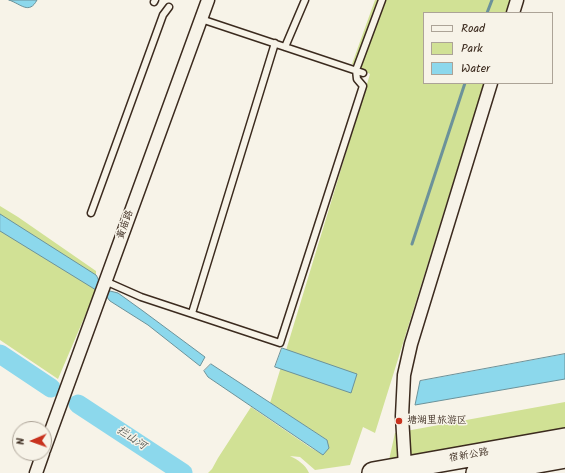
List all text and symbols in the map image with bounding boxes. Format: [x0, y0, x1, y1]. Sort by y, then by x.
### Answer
legend [423, 12, 553, 84]
text: Road [461, 19, 485, 38]
text: Park [461, 39, 483, 58]
text: Water [461, 59, 490, 78]
street label: 黄庙路 [115, 209, 137, 241]
place label: 塘湖里旅游区 [407, 415, 467, 427]
marker: 塘湖里旅游区 [394, 416, 404, 426]
north arrow [12, 421, 52, 461]
water label: 拦山河 [114, 424, 148, 454]
text: N [12, 438, 30, 445]
street label: 宿新公路 [448, 447, 490, 465]

